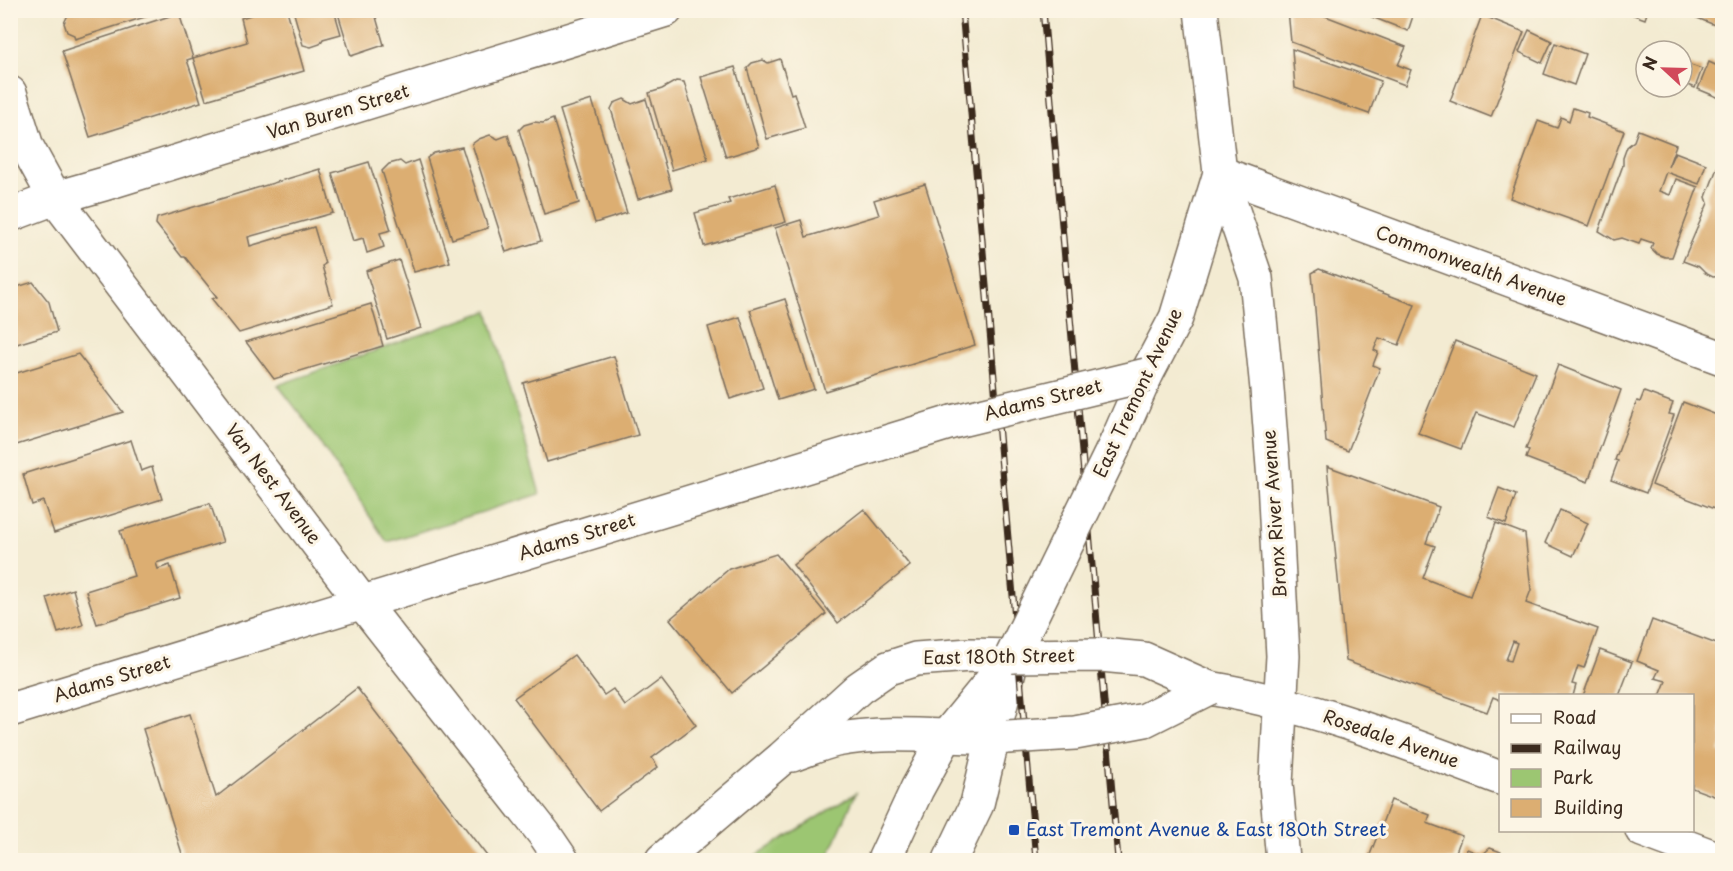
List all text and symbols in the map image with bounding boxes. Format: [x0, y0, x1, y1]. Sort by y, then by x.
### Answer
north arrow [1634, 39, 1694, 99]
text: N [1636, 53, 1663, 73]
street label: Van Buren Street [263, 76, 412, 145]
street label: Commonwealth Avenue [1372, 217, 1571, 312]
street label: East Tremont Avenue [1085, 303, 1188, 482]
street label: Adams Street [981, 371, 1104, 426]
street label: Van Nest Avenue [220, 417, 329, 549]
street label: Bronx River Avenue [1254, 429, 1293, 599]
street label: Adams Street [515, 505, 638, 566]
street label: East 180th Street [923, 641, 1075, 670]
street label: Adams Street [50, 647, 173, 708]
legend [1499, 694, 1694, 832]
street label: Rosedale Avenue [1320, 702, 1463, 774]
text: Road [1553, 703, 1597, 730]
text: Railway [1553, 733, 1621, 760]
text: Park [1553, 763, 1593, 790]
text: Building [1553, 793, 1623, 820]
place label: East Tremont Avenue & East 180th Street [1026, 815, 1386, 842]
marker: East Tremont Avenue & East 180th Street [1007, 823, 1021, 837]

